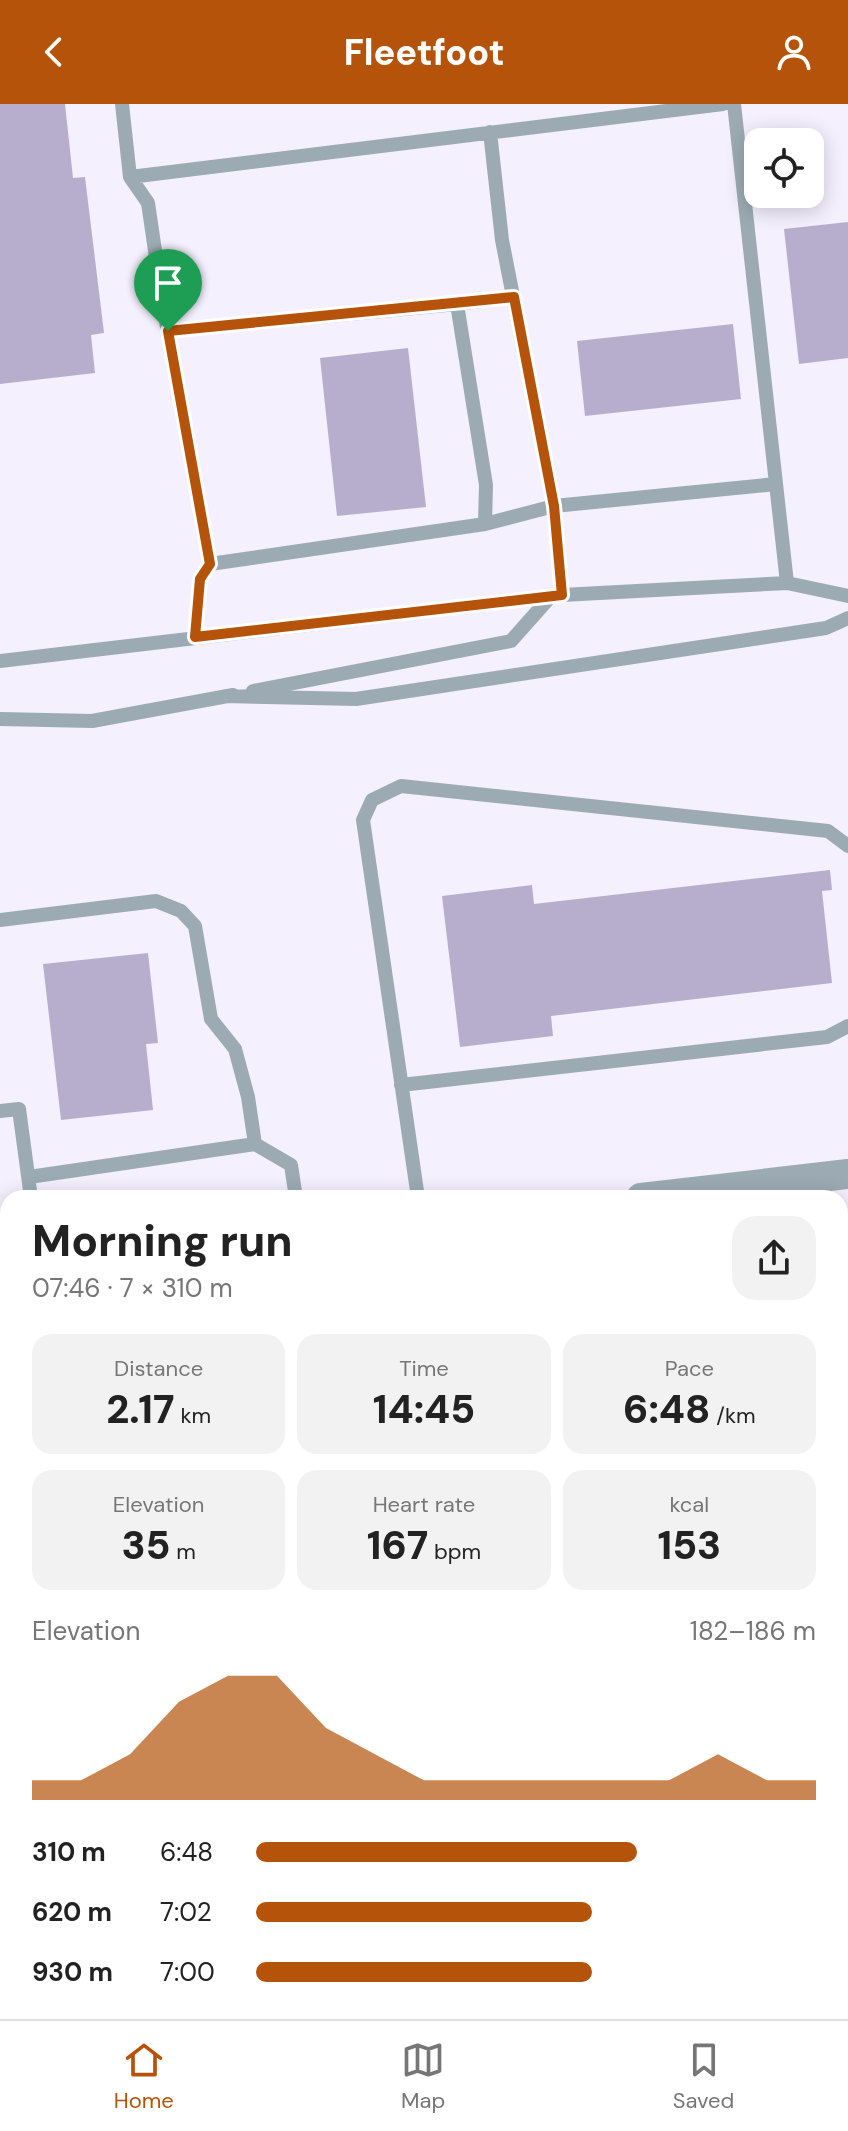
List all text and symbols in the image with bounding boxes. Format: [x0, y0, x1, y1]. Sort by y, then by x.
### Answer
text: Fleetfoot [344, 29, 504, 76]
icon: back [32, 30, 76, 74]
icon: person [772, 30, 816, 74]
map controls [744, 128, 824, 208]
button: locate [744, 128, 824, 208]
pin [134, 249, 202, 331]
icon: arrive [146, 261, 190, 305]
text: Morning run [32, 1212, 293, 1270]
button: share [732, 1216, 816, 1300]
text: 07:46 · 7 × 310 m [32, 1271, 233, 1305]
text: Distance [114, 1354, 203, 1383]
text: Time [399, 1354, 449, 1383]
text: Pace [665, 1354, 714, 1383]
text: 2.17 [106, 1383, 175, 1435]
text: 14:45 [373, 1383, 475, 1435]
text: 6:48 [623, 1383, 710, 1435]
text: km [175, 1401, 211, 1430]
text: /km [710, 1401, 756, 1430]
text: Elevation [113, 1490, 205, 1519]
text: Heart rate [373, 1490, 475, 1519]
text: kcal [669, 1490, 709, 1519]
text: 35 [121, 1519, 170, 1571]
text: 167 [367, 1519, 428, 1571]
text: 153 [657, 1519, 721, 1571]
text: m [170, 1537, 196, 1566]
text: bpm [428, 1537, 481, 1566]
text: Elevation [32, 1614, 140, 1648]
text: 182–186 m [690, 1614, 816, 1648]
text: 310 m [32, 1835, 106, 1869]
text: 6:48 [160, 1835, 213, 1869]
text: 620 m [32, 1895, 112, 1929]
text: 7:02 [160, 1895, 212, 1929]
text: 930 m [32, 1955, 113, 1989]
text: 7:00 [160, 1955, 215, 1989]
tab: Home [114, 2038, 174, 2115]
tab: Map [401, 2038, 445, 2115]
tab: Saved [673, 2038, 734, 2115]

